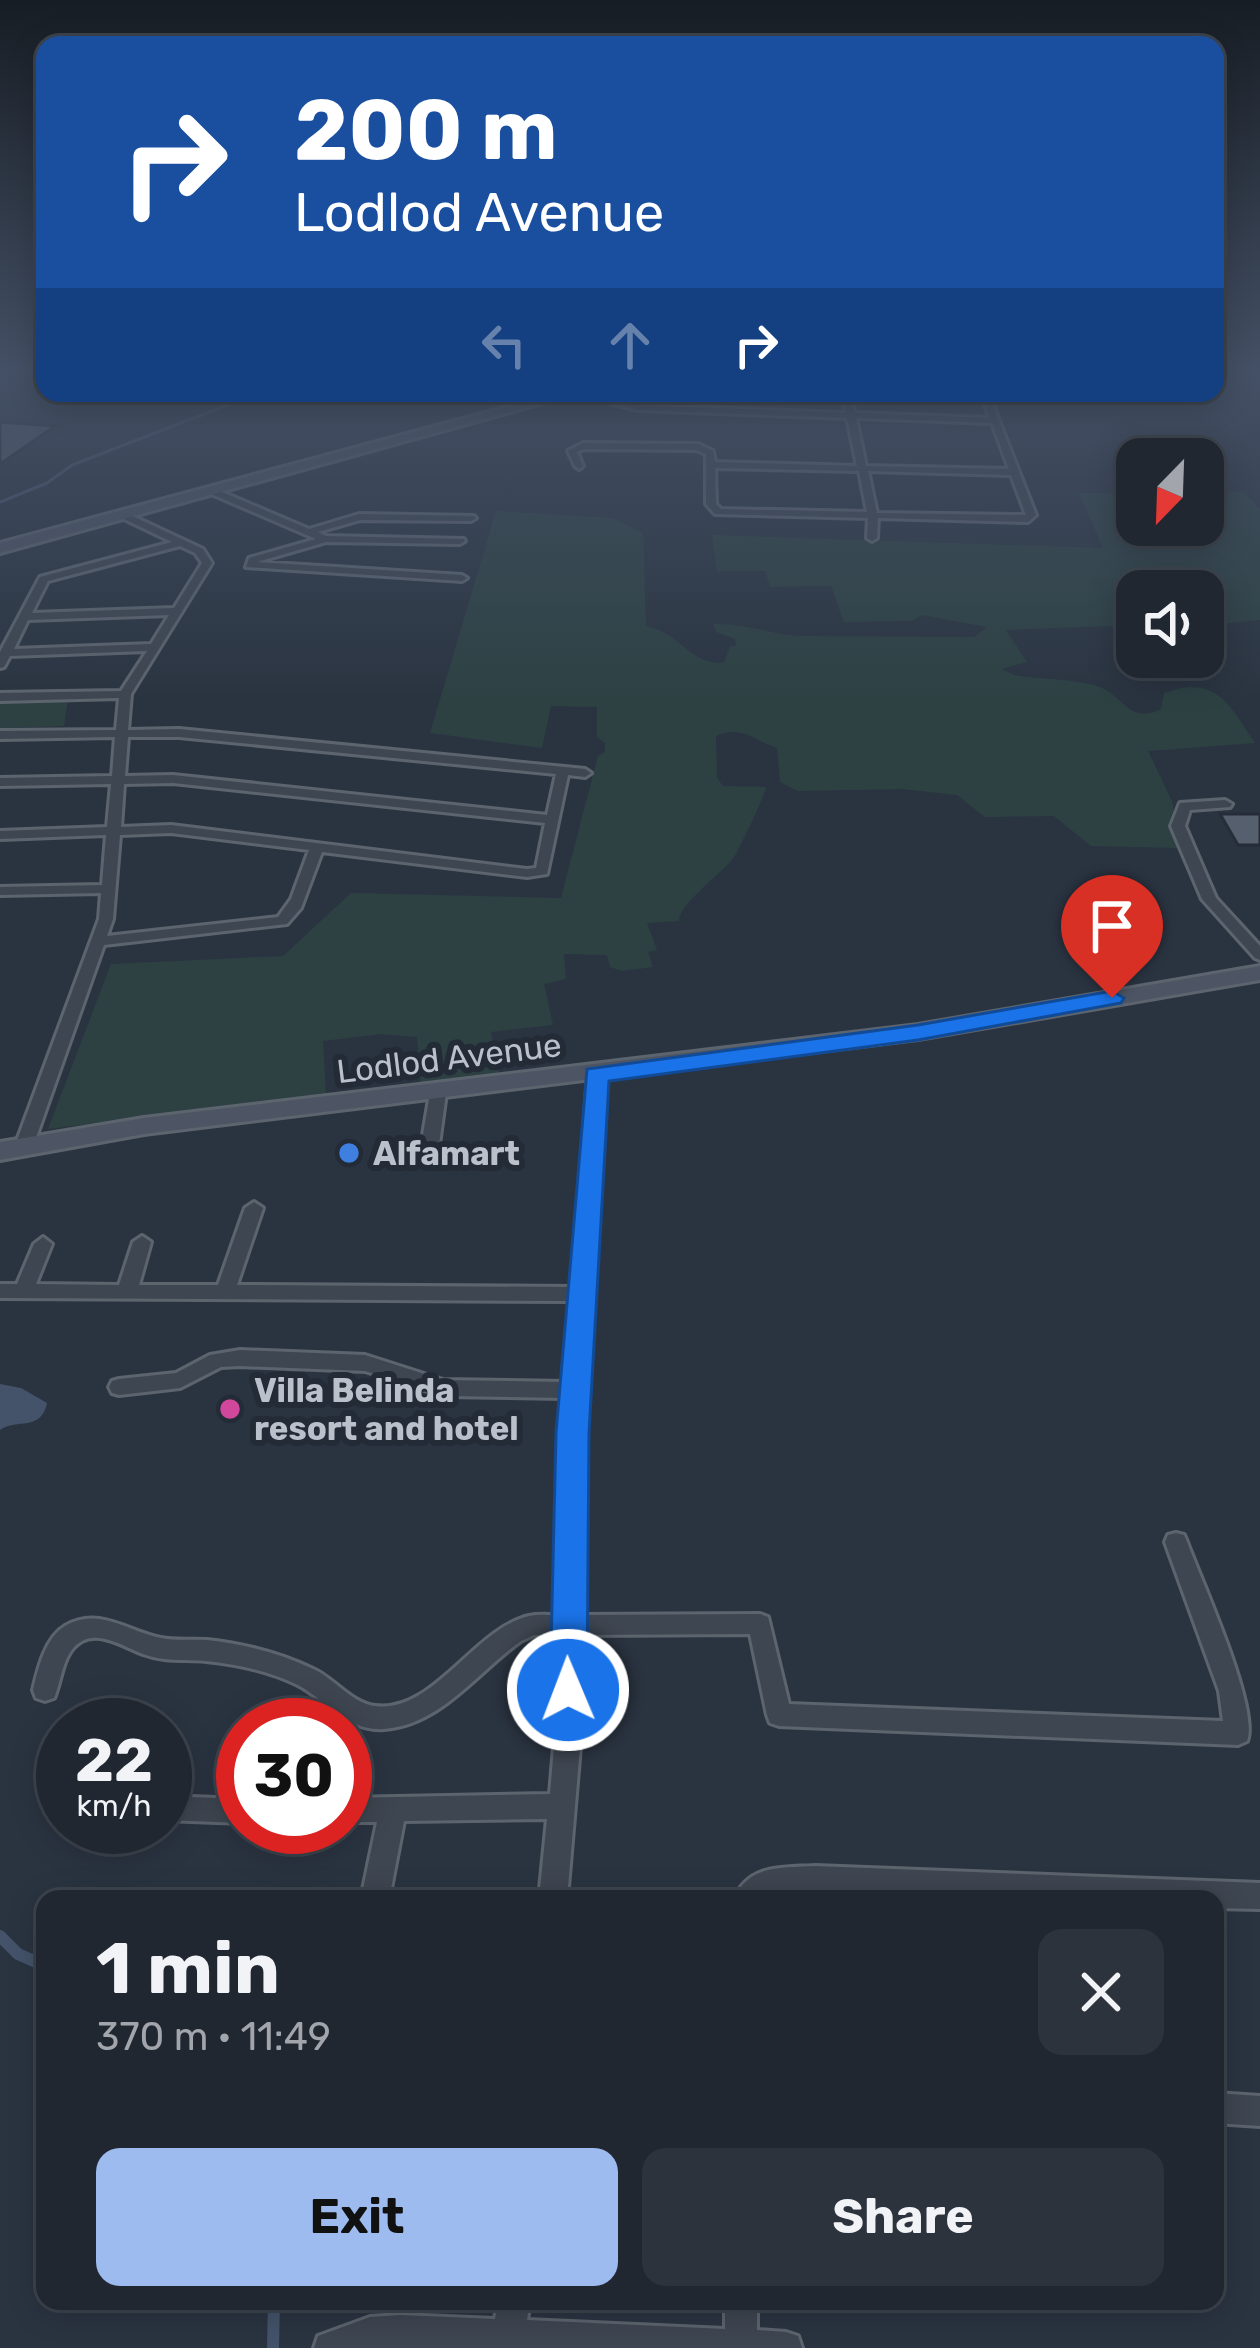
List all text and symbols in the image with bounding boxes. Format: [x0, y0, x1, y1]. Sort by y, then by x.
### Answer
text: 200 m [294, 80, 558, 180]
icon: right [96, 84, 252, 240]
text: Lodlod Avenue [294, 181, 664, 245]
icon: left [471, 312, 537, 378]
icon: ahead [597, 312, 663, 378]
icon: right [723, 312, 789, 378]
north arrow [1116, 438, 1224, 546]
map controls [1116, 438, 1224, 678]
button: sound [1116, 570, 1224, 678]
pin [1061, 875, 1163, 998]
icon: arrive [1079, 893, 1145, 959]
street label: Lodlod Avenue [334, 1025, 564, 1091]
place label: Alfamart [373, 1134, 520, 1173]
marker: Alfamart [336, 1140, 362, 1166]
place label: Villa Belinda resort and hotel [254, 1371, 519, 1448]
marker: Villa Belinda resort and hotel [217, 1396, 243, 1422]
position arrow [505, 1627, 631, 1753]
speed limit sign: 30 [216, 1698, 372, 1854]
text: 22 [75, 1725, 153, 1796]
text: km/h [77, 1788, 151, 1824]
text: 1 min [96, 1926, 280, 2011]
button: close [1038, 1929, 1164, 2055]
text: 370 m · 11:49 [96, 2014, 331, 2060]
button: Exit [96, 2148, 618, 2286]
button: Share [642, 2148, 1164, 2286]

